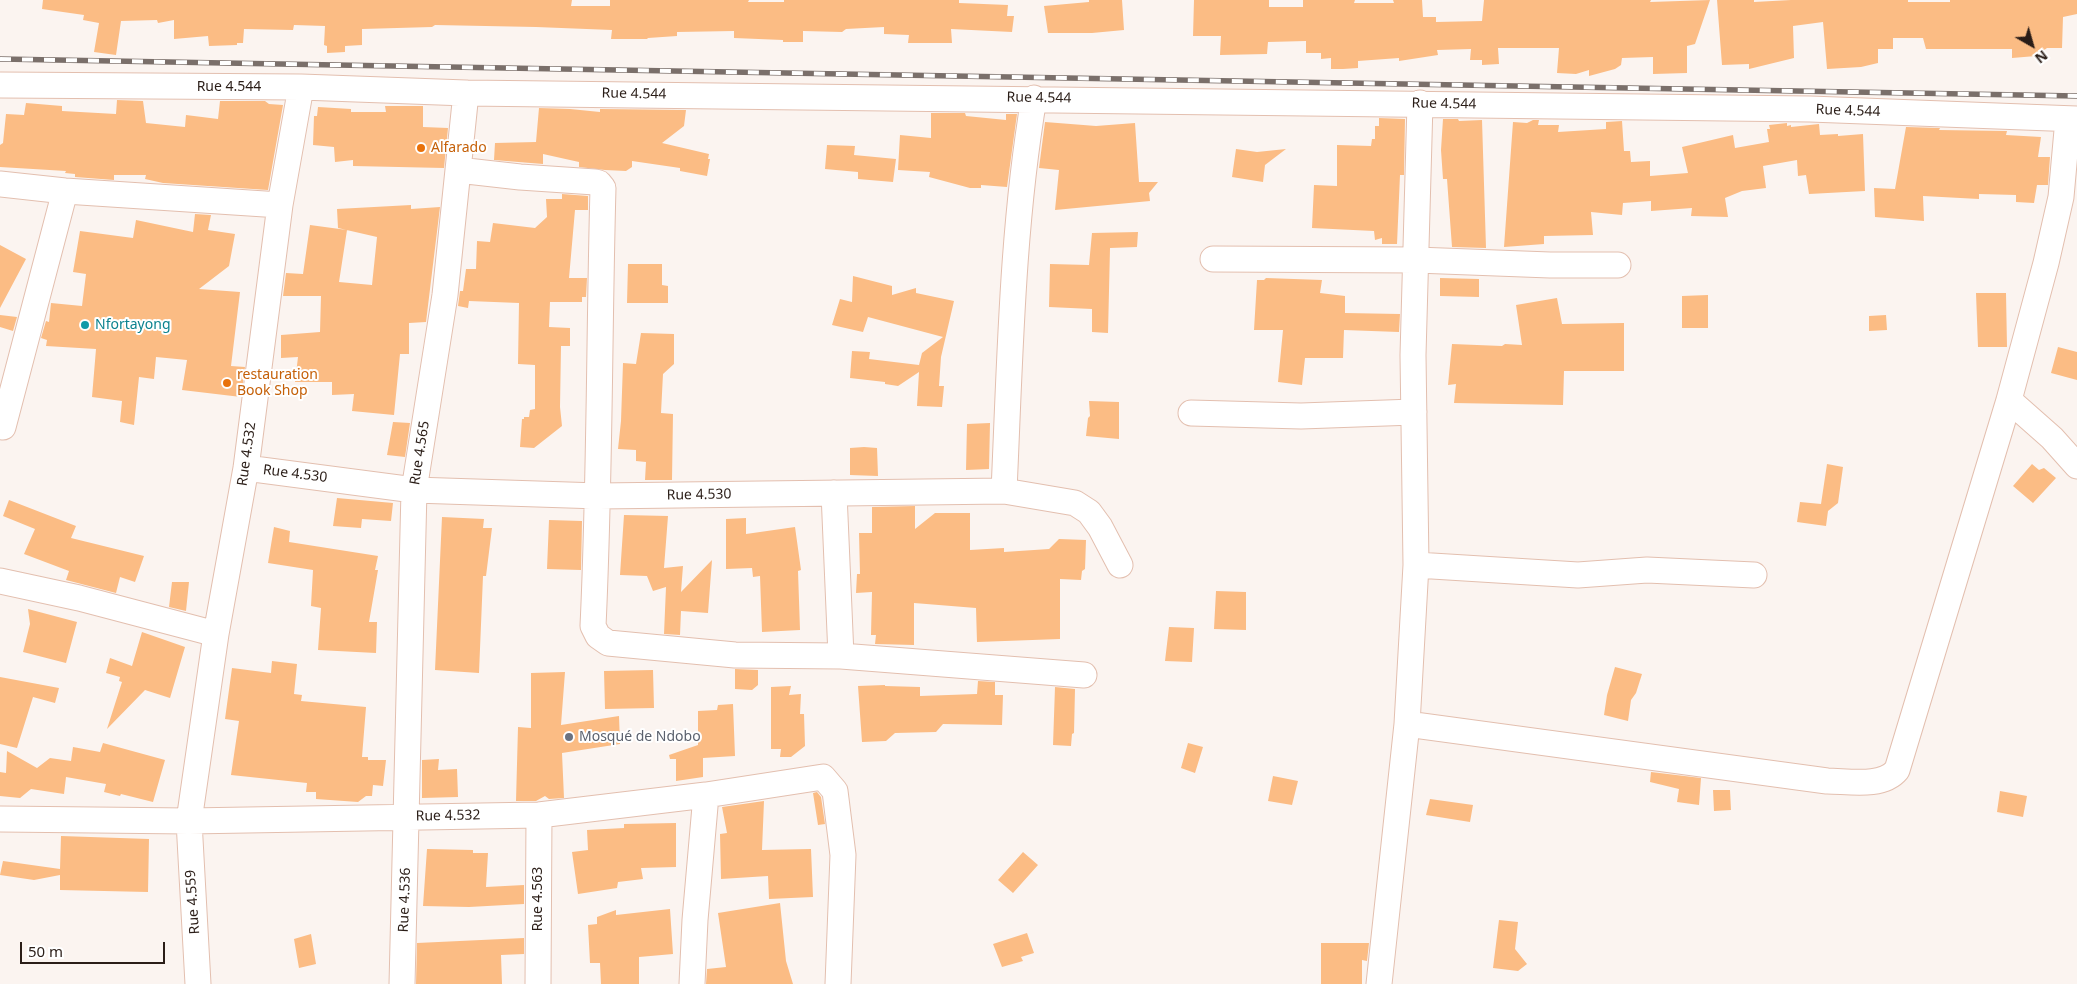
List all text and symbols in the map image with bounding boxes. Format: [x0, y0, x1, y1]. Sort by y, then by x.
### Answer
north arrow [2007, 20, 2057, 70]
text: N [2031, 46, 2052, 68]
street label: Rue 4.544 [197, 79, 261, 95]
street label: Rue 4.544 [602, 85, 666, 103]
street label: Rue 4.544 [1007, 89, 1071, 107]
street label: Rue 4.544 [1412, 95, 1476, 113]
street label: Rue 4.544 [1815, 101, 1881, 121]
place label: Alfarado [431, 140, 487, 156]
marker: Alfarado [415, 142, 427, 154]
place label: Nfortayong [95, 317, 170, 333]
marker: Nfortayong [79, 319, 91, 331]
place label: restauration Book Shop [237, 367, 318, 400]
marker: restauration Book Shop [221, 377, 233, 389]
street label: Rue 4.565 [407, 420, 433, 486]
street label: Rue 4.532 [234, 421, 260, 487]
street label: Rue 4.530 [262, 462, 328, 486]
street label: Rue 4.530 [667, 486, 731, 504]
place label: Mosqué de Ndobo [579, 729, 701, 745]
marker: Mosqué de Ndobo [563, 731, 575, 743]
street label: Rue 4.532 [416, 807, 480, 825]
street label: Rue 4.536 [395, 867, 415, 933]
street label: Rue 4.563 [530, 867, 546, 931]
street label: Rue 4.559 [182, 869, 204, 935]
scale bar [22, 932, 168, 964]
text: 50 m [28, 941, 63, 961]

